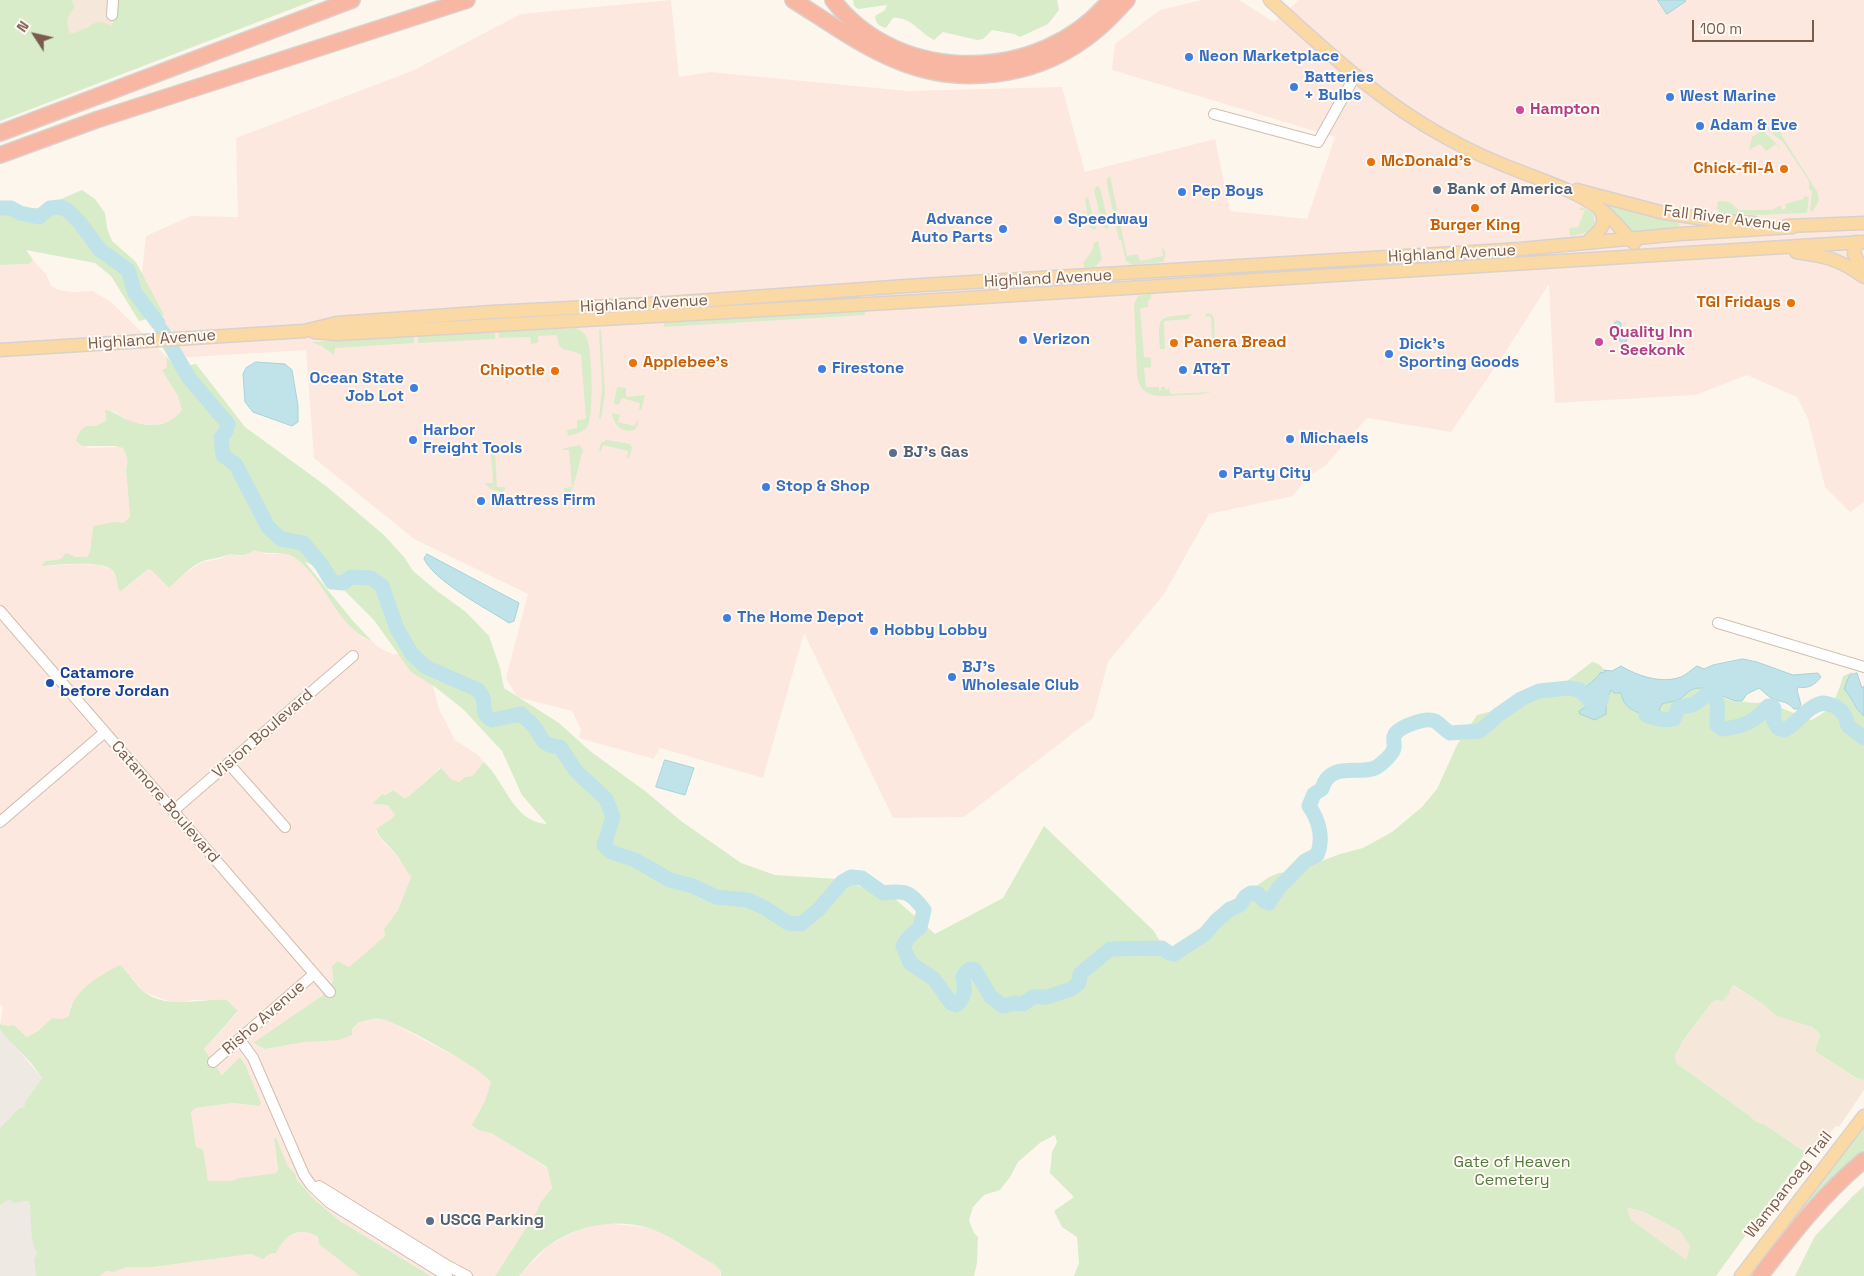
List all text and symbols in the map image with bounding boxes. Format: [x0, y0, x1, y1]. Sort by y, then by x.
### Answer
north arrow [10, 10, 60, 60]
scale bar [1694, 10, 1816, 42]
text: N [13, 17, 33, 35]
text: 100 m [1700, 19, 1742, 38]
place label: Neon Marketplace [1199, 47, 1339, 67]
marker: Neon Marketplace [1183, 51, 1195, 63]
place label: Batteries + Bulbs [1304, 68, 1374, 106]
marker: Batteries + Bulbs [1288, 81, 1300, 93]
place label: West Marine [1680, 87, 1776, 107]
marker: West Marine [1664, 91, 1676, 103]
place label: Hampton [1530, 100, 1600, 120]
marker: Hampton [1514, 104, 1526, 116]
place label: Adam & Eve [1710, 116, 1797, 136]
marker: Adam & Eve [1694, 120, 1706, 132]
place label: McDonald's [1381, 152, 1471, 172]
marker: McDonald's [1365, 156, 1377, 168]
place label: Chick-fil-A [1693, 159, 1774, 179]
marker: Chick-fil-A [1778, 163, 1790, 175]
place label: Bank of America [1447, 180, 1573, 200]
place label: Pep Boys [1192, 182, 1264, 202]
marker: Bank of America [1431, 184, 1443, 196]
marker: Pep Boys [1176, 186, 1188, 198]
marker: Burger King [1469, 202, 1481, 214]
street label: Fall River Avenue [1662, 202, 1792, 236]
place label: Advance Auto Parts [911, 210, 993, 248]
place label: Speedway [1068, 210, 1148, 230]
marker: Speedway [1052, 214, 1064, 226]
place label: Burger King [1430, 216, 1520, 236]
marker: Advance Auto Parts [997, 223, 1009, 235]
street label: Highland Avenue [1387, 241, 1517, 267]
street label: Highland Avenue [983, 266, 1113, 292]
street label: Highland Avenue [579, 291, 709, 317]
place label: TGI Fridays [1697, 293, 1781, 313]
marker: TGI Fridays [1785, 297, 1797, 309]
place label: Quality Inn - Seekonk [1609, 323, 1693, 361]
street label: Highland Avenue [87, 326, 217, 354]
place label: Verizon [1033, 330, 1090, 350]
place label: Panera Bread [1184, 333, 1286, 353]
marker: Verizon [1017, 334, 1029, 346]
place label: Dick's Sporting Goods [1399, 335, 1519, 373]
marker: Quality Inn - Seekonk [1593, 336, 1605, 348]
marker: Panera Bread [1168, 337, 1180, 349]
marker: Dick's Sporting Goods [1383, 348, 1395, 360]
place label: Applebee's [643, 353, 728, 373]
marker: Applebee's [627, 357, 639, 369]
place label: Firestone [832, 359, 904, 379]
place label: AT&T [1193, 360, 1230, 380]
place label: Chipotle [480, 361, 545, 381]
marker: Firestone [816, 363, 828, 375]
marker: AT&T [1177, 364, 1189, 376]
marker: Chipotle [549, 365, 561, 377]
place label: Ocean State Job Lot [310, 369, 404, 407]
marker: Ocean State Job Lot [408, 382, 420, 394]
place label: Harbor Freight Tools [423, 421, 522, 459]
place label: Michaels [1300, 429, 1369, 449]
marker: Michaels [1284, 433, 1296, 445]
marker: Harbor Freight Tools [407, 434, 419, 446]
place label: BJ's Gas [903, 443, 969, 463]
marker: BJ's Gas [887, 447, 899, 459]
place label: Party City [1233, 464, 1311, 484]
marker: Party City [1217, 468, 1229, 480]
place label: Stop & Shop [776, 477, 870, 497]
marker: Stop & Shop [760, 481, 772, 493]
place label: Mattress Firm [491, 491, 596, 511]
marker: Mattress Firm [475, 495, 487, 507]
place label: The Home Depot [737, 608, 864, 628]
marker: The Home Depot [721, 612, 733, 624]
place label: Hobby Lobby [884, 621, 987, 641]
marker: Hobby Lobby [868, 625, 880, 637]
place label: BJ's Wholesale Club [962, 658, 1079, 696]
place label: Catamore before Jordan [60, 664, 169, 702]
marker: BJ's Wholesale Club [946, 671, 958, 683]
marker: Catamore before Jordan [44, 677, 56, 689]
street label: Vision Boulevard [209, 685, 317, 783]
street label: Catamore Boulevard [107, 737, 223, 867]
street label: Risho Avenue [219, 977, 309, 1059]
street label: Wampanoag Trail [1741, 1128, 1837, 1242]
park label: Gate of Heaven Cemetery [1454, 1153, 1570, 1191]
place label: USCG Parking [440, 1211, 544, 1231]
marker: USCG Parking [424, 1215, 436, 1227]

